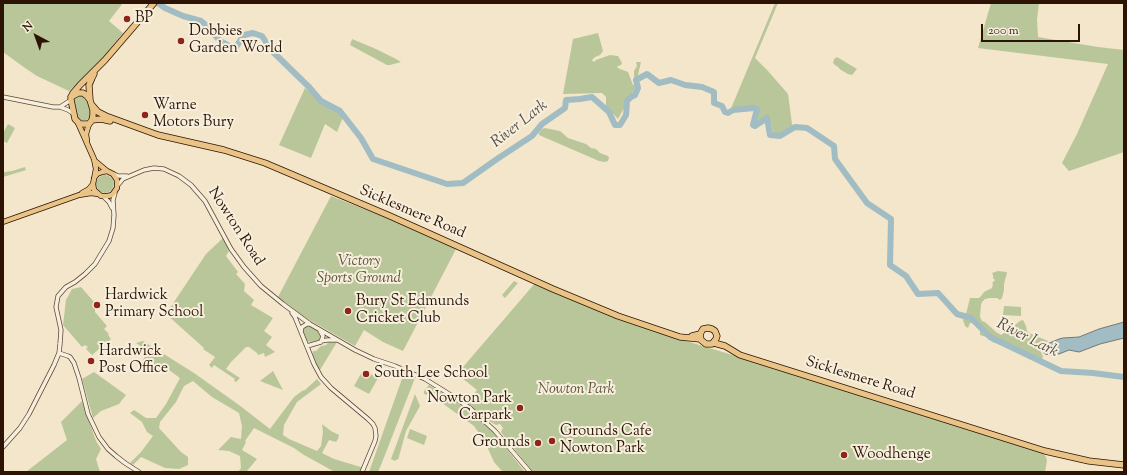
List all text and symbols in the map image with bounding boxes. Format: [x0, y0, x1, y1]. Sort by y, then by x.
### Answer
place label: BP [135, 10, 153, 28]
marker: BP [122, 14, 132, 24]
north arrow [16, 16, 56, 56]
scale bar [983, 16, 1082, 42]
text: N [20, 18, 37, 36]
text: 200 m [988, 22, 1019, 40]
place label: Dobbies Garden World [189, 23, 282, 58]
marker: Dobbies Garden World [176, 36, 186, 46]
place label: Warne Motors Bury [153, 97, 234, 132]
water label: River Lark [488, 97, 552, 153]
marker: Warne Motors Bury [140, 110, 150, 120]
street label: Sicklesmere Road [356, 183, 468, 243]
street label: Nowton Road [203, 184, 267, 270]
park label: Victory Sports Ground [317, 253, 401, 288]
place label: Hardwick Primary School [105, 287, 203, 322]
place label: Bury St Edmunds Cricket Club [356, 293, 469, 328]
marker: Hardwick Primary School [92, 300, 102, 310]
marker: Bury St Edmunds Cricket Club [343, 306, 353, 316]
water label: River Lark [993, 315, 1061, 363]
place label: Hardwick Post Office [99, 343, 168, 378]
street label: Sicklesmere Road [803, 354, 917, 404]
marker: Hardwick Post Office [86, 356, 96, 366]
place label: South Lee School [374, 365, 488, 383]
marker: South Lee School [361, 369, 371, 379]
park label: Nowton Park [538, 381, 614, 399]
place label: Nowton Park Carpark [427, 390, 512, 425]
marker: Nowton Park Carpark [515, 403, 525, 413]
place label: Grounds Cafe Nowton Park [560, 423, 652, 458]
place label: Grounds [472, 434, 530, 452]
marker: Grounds Cafe Nowton Park [547, 436, 557, 446]
marker: Grounds [533, 438, 543, 448]
place label: Woodhenge [852, 446, 931, 464]
marker: Woodhenge [839, 450, 849, 460]

